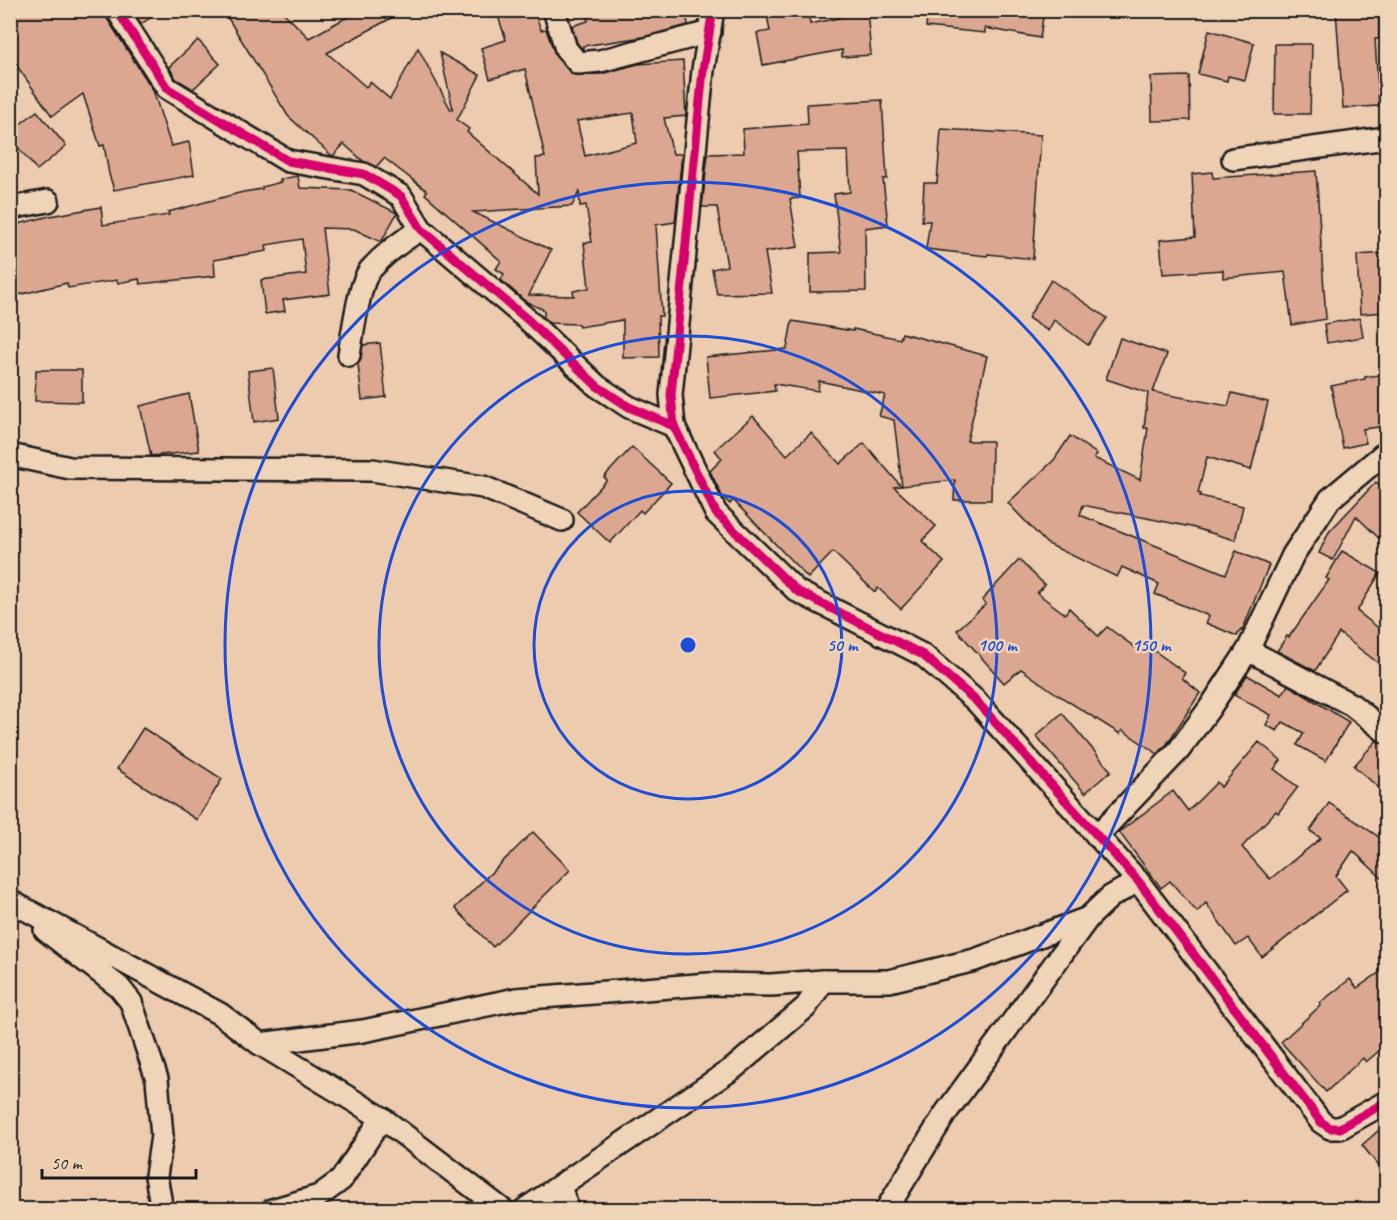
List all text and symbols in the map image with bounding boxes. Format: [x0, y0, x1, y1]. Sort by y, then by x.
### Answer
text: 50 m [827, 634, 859, 656]
text: 100 m [978, 634, 1018, 656]
text: 150 m [1132, 634, 1172, 656]
centre of rings [678, 635, 698, 655]
scale bar [42, 1142, 196, 1180]
text: 50 m [51, 1152, 84, 1174]

